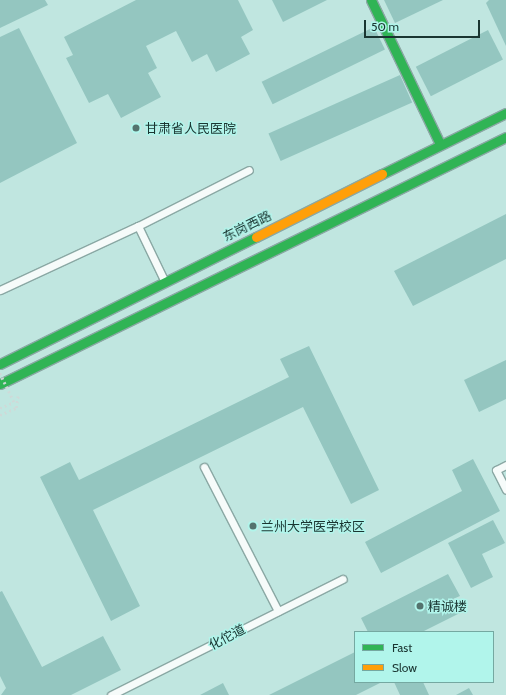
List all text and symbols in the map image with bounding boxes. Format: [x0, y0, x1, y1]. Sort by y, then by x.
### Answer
scale bar [366, 12, 482, 38]
text: 50 m [371, 19, 399, 34]
place label: 甘肃省人民医院 [145, 120, 236, 136]
marker: 甘肃省人民医院 [130, 122, 142, 134]
street label: 东岗西路 [220, 208, 274, 244]
place label: 兰州大学医学校区 [261, 518, 365, 534]
marker: 兰州大学医学校区 [248, 521, 258, 531]
place label: 精诚楼 [428, 598, 467, 614]
marker: 精诚楼 [415, 601, 425, 611]
street label: 化佗道 [206, 621, 248, 653]
legend [354, 631, 494, 683]
text: Fast [392, 640, 412, 655]
text: Slow [392, 660, 417, 675]

